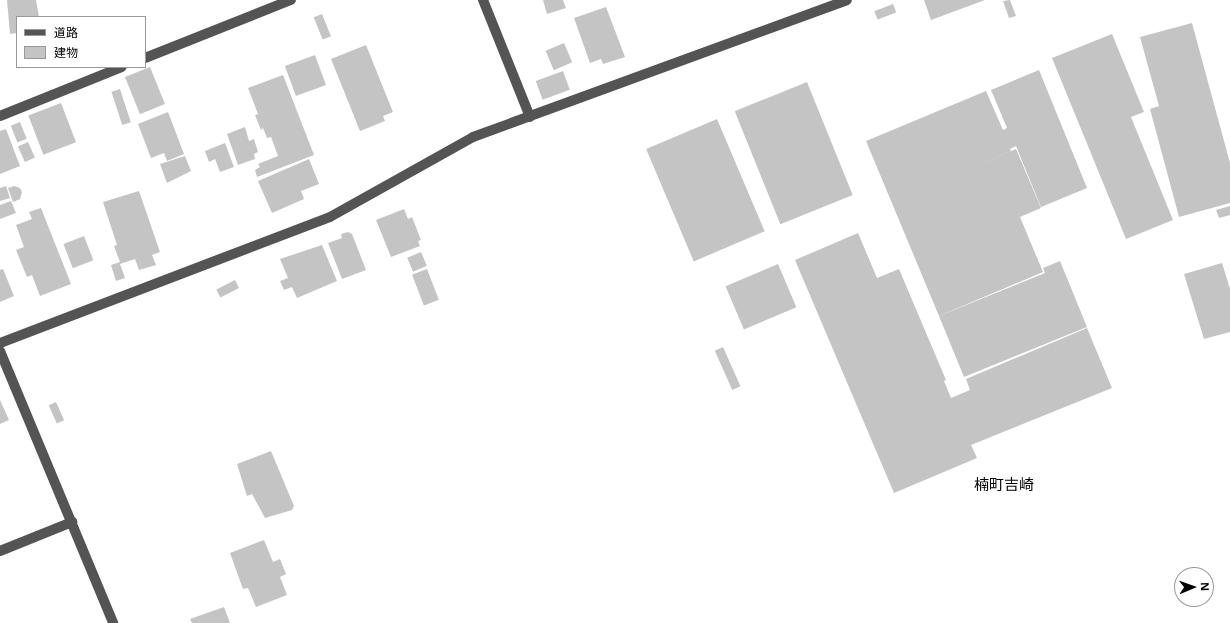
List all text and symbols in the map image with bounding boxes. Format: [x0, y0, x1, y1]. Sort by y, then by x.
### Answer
legend [16, 16, 146, 68]
text: 道路 [54, 24, 78, 41]
text: 建物 [54, 44, 78, 61]
district label: 楠町吉崎 [974, 476, 1034, 494]
north arrow [1174, 567, 1214, 607]
text: N [1198, 582, 1213, 591]

